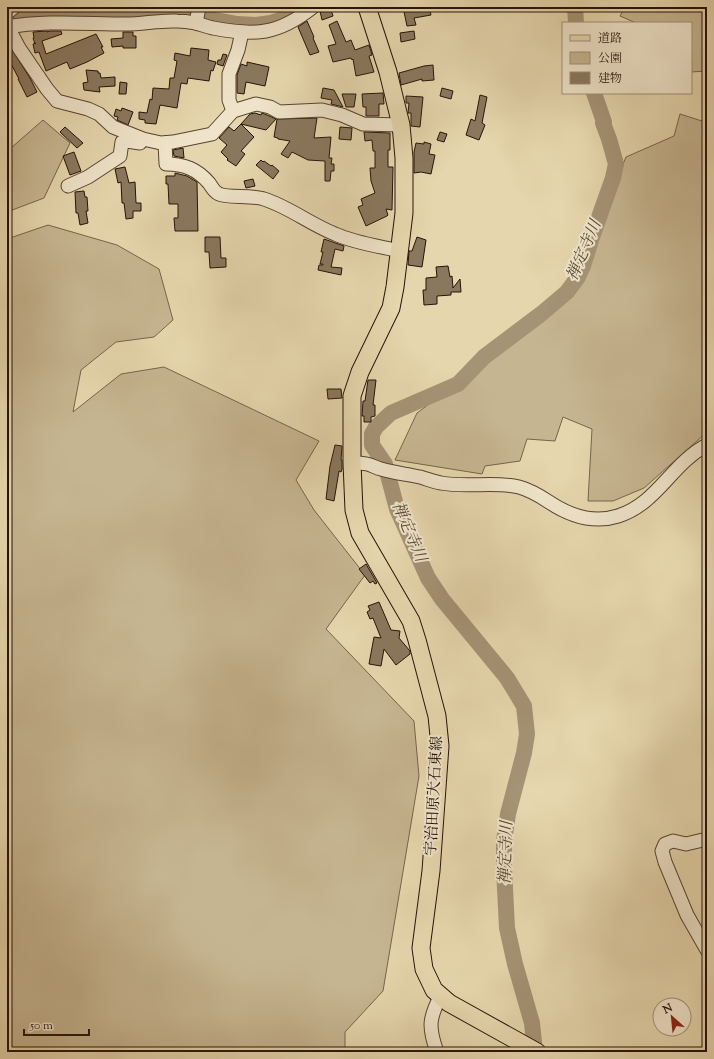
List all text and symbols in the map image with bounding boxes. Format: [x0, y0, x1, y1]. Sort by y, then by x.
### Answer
legend [562, 22, 692, 94]
text: 道路 [598, 30, 622, 48]
text: 公園 [598, 50, 622, 68]
text: 建物 [598, 70, 622, 88]
water label: 禅定寺川 [562, 215, 609, 285]
water label: 禅定寺川 [385, 498, 432, 568]
street label: 宇治田原大石東線 [421, 736, 449, 856]
water label: 禅定寺川 [494, 819, 520, 885]
north arrow [652, 997, 692, 1037]
text: N [659, 1000, 676, 1019]
scale bar [24, 1011, 89, 1037]
text: 50 m [29, 1017, 53, 1035]

